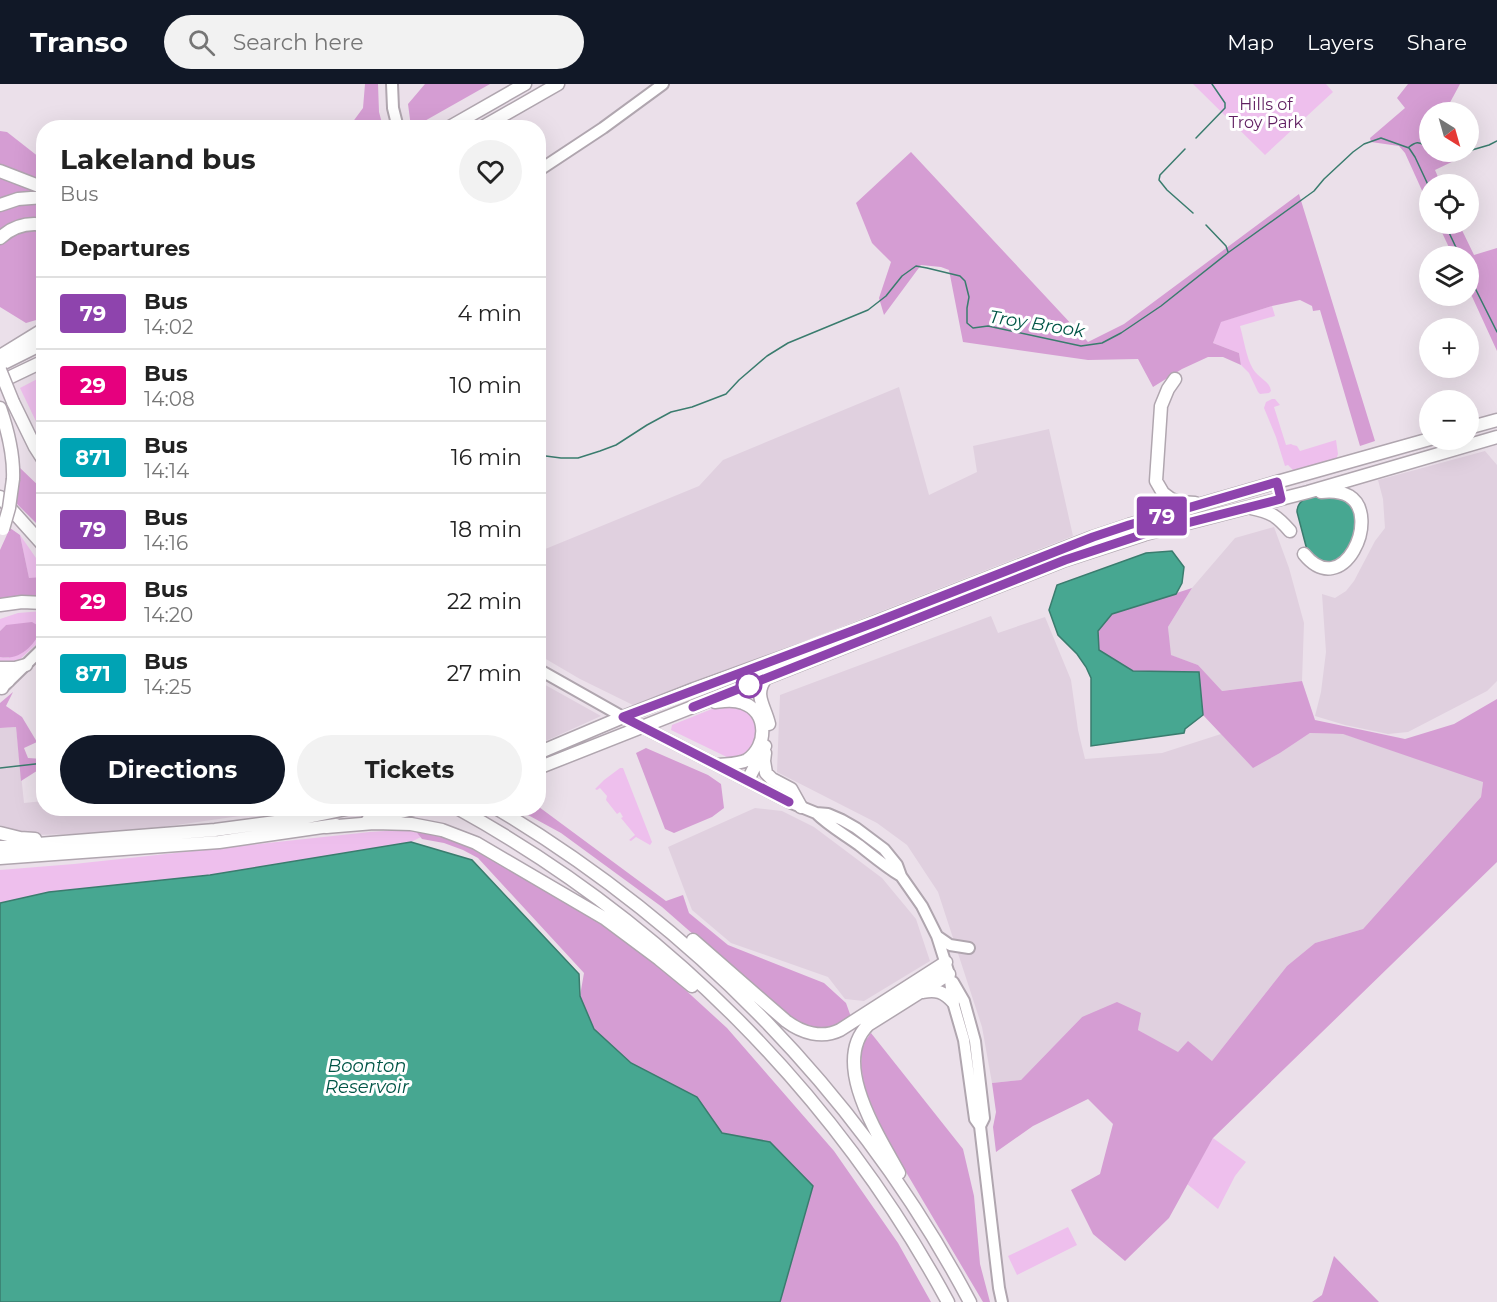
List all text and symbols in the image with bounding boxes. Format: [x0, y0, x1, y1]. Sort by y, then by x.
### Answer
search box [164, 15, 584, 69]
text: Transo [30, 25, 128, 59]
icon: search [185, 26, 218, 59]
text: Search here [233, 29, 364, 56]
text: Map [1227, 30, 1274, 55]
text: Layers [1307, 30, 1374, 55]
text: Share [1407, 30, 1467, 55]
park label: Hills of Troy Park [1229, 95, 1304, 132]
north arrow [1419, 102, 1479, 162]
map controls [1419, 102, 1479, 450]
button: heart [459, 140, 522, 203]
text: Lakeland bus [60, 142, 256, 176]
button: locate [1419, 174, 1479, 234]
text: Bus [60, 182, 98, 206]
text: Departures [60, 235, 190, 262]
button: layers [1419, 246, 1479, 306]
text: Bus [144, 288, 188, 315]
text: 4 min [458, 300, 522, 327]
text: 79 [80, 301, 106, 326]
water label: Troy Brook [988, 306, 1088, 343]
text: 14:02 [144, 315, 193, 339]
button: + [1419, 318, 1479, 378]
text: Bus [144, 360, 188, 387]
text: 10 min [450, 372, 522, 399]
text: 29 [80, 373, 106, 398]
text: 14:08 [144, 387, 195, 411]
button: − [1419, 390, 1479, 450]
text: Bus [144, 432, 188, 459]
text: 16 min [451, 444, 522, 471]
text: 871 [75, 445, 111, 470]
text: 14:14 [144, 459, 189, 483]
line badge: 79 [1135, 496, 1189, 536]
text: Bus [144, 504, 188, 531]
text: 79 [1149, 504, 1175, 529]
text: 18 min [450, 516, 522, 543]
text: 79 [80, 517, 106, 542]
text: 14:16 [144, 531, 188, 555]
text: Bus [144, 576, 188, 603]
text: 22 min [447, 588, 522, 615]
text: 29 [80, 589, 106, 614]
text: 14:20 [144, 603, 193, 627]
text: Bus [144, 648, 188, 675]
text: 27 min [447, 660, 522, 687]
text: 871 [75, 661, 111, 686]
unlabelled marker [736, 672, 762, 698]
text: 14:25 [144, 675, 191, 699]
button: Directions [60, 735, 285, 804]
button: Tickets [297, 735, 522, 804]
water label: Boonton Reservoir [325, 1055, 410, 1098]

